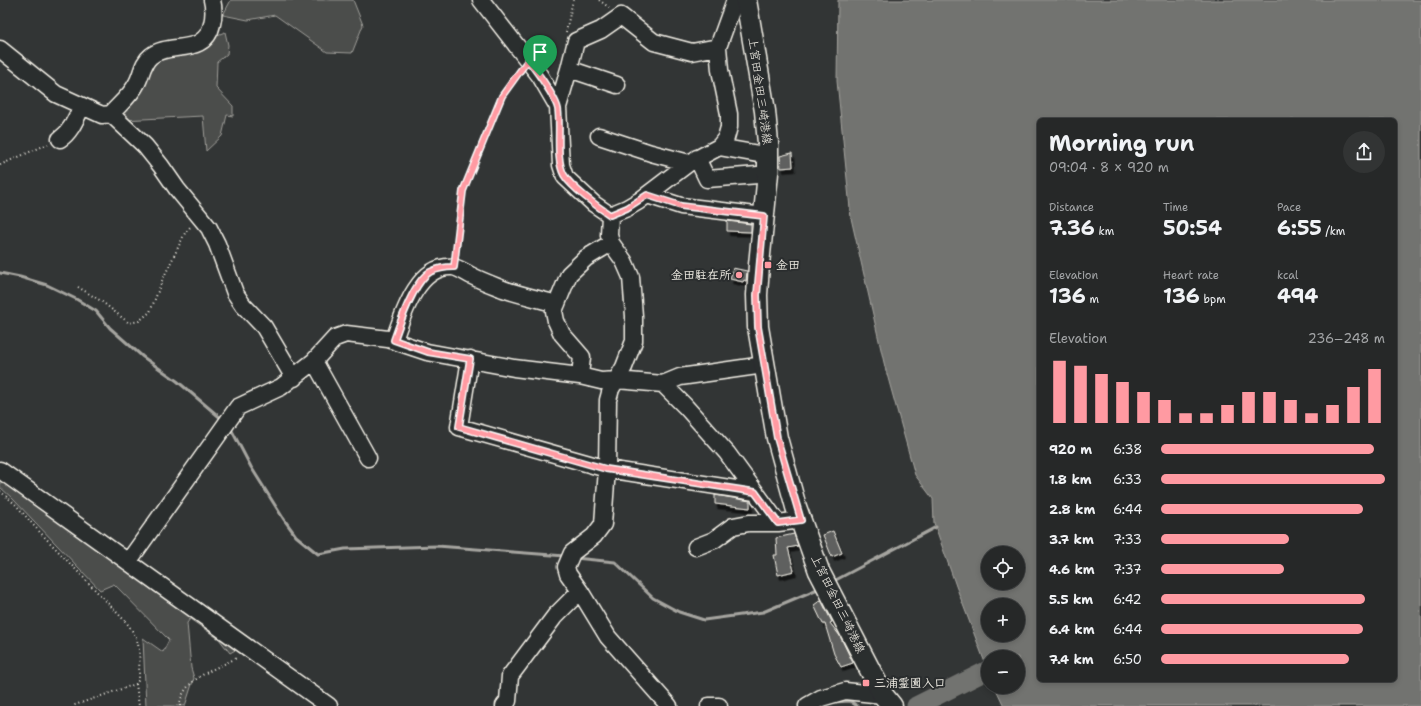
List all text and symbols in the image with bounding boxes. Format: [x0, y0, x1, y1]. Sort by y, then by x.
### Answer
pin [523, 35, 557, 76]
street label: 上宮田金田三崎港線 [745, 36, 775, 146]
icon: arrive [529, 41, 551, 63]
text: Morning run [1049, 129, 1194, 158]
button: share [1343, 131, 1385, 173]
text: 09:04 · 8 × 920 m [1049, 159, 1169, 176]
text: Distance [1049, 200, 1094, 215]
text: Time [1163, 200, 1188, 215]
text: Pace [1277, 200, 1301, 215]
text: 7.36 [1049, 215, 1095, 241]
text: 50:54 [1163, 215, 1222, 241]
text: 6:55 [1277, 215, 1322, 241]
text: km [1095, 224, 1114, 239]
text: /km [1322, 224, 1345, 239]
place label: 金田 [776, 257, 800, 273]
marker: 金田 [763, 260, 773, 270]
place label: 金田駐在所 [671, 267, 732, 283]
text: Elevation [1049, 268, 1098, 283]
text: Heart rate [1163, 268, 1219, 283]
text: kcal [1277, 268, 1298, 283]
marker: 金田駐在所 [734, 270, 744, 280]
text: 136 [1049, 283, 1086, 309]
text: 136 [1163, 283, 1200, 309]
text: 494 [1277, 283, 1318, 309]
text: m [1086, 292, 1099, 307]
text: bpm [1200, 292, 1226, 307]
text: Elevation [1049, 330, 1107, 347]
text: 236–248 m [1308, 330, 1385, 347]
text: 920 m [1049, 441, 1092, 458]
text: 6:38 [1113, 441, 1142, 458]
text: 1.8 km [1049, 471, 1092, 488]
text: 6:33 [1113, 471, 1142, 488]
text: 2.8 km [1049, 501, 1095, 518]
text: 6:44 [1113, 501, 1142, 518]
text: 3.7 km [1049, 531, 1094, 548]
text: 7:33 [1113, 531, 1142, 548]
map controls [981, 546, 1025, 694]
button: locate [981, 546, 1025, 590]
street label: 上宮田金田三崎港線 [807, 552, 869, 656]
text: 4.6 km [1049, 561, 1095, 578]
text: 7:37 [1113, 561, 1142, 578]
text: 5.5 km [1049, 591, 1093, 608]
text: 6:42 [1113, 591, 1142, 608]
button: + [981, 598, 1025, 642]
text: 6.4 km [1049, 621, 1095, 638]
text: 6:44 [1113, 621, 1142, 638]
button: − [981, 650, 1025, 694]
text: 7.4 km [1049, 651, 1094, 668]
text: 6:50 [1113, 651, 1142, 668]
place label: 三浦霊園入口 [874, 675, 946, 691]
marker: 三浦霊園入口 [861, 678, 871, 688]

